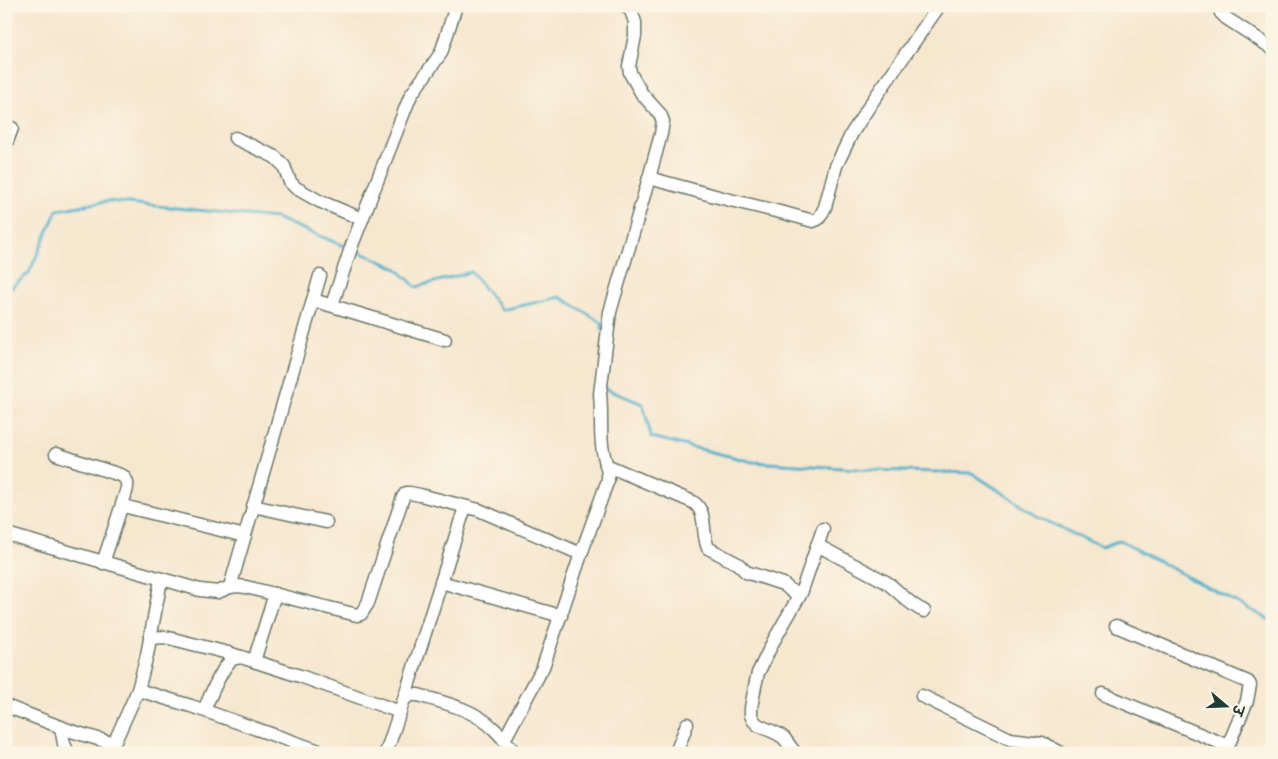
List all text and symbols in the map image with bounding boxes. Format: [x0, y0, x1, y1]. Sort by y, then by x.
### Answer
north arrow [1200, 682, 1250, 732]
text: उ [1225, 700, 1249, 719]

